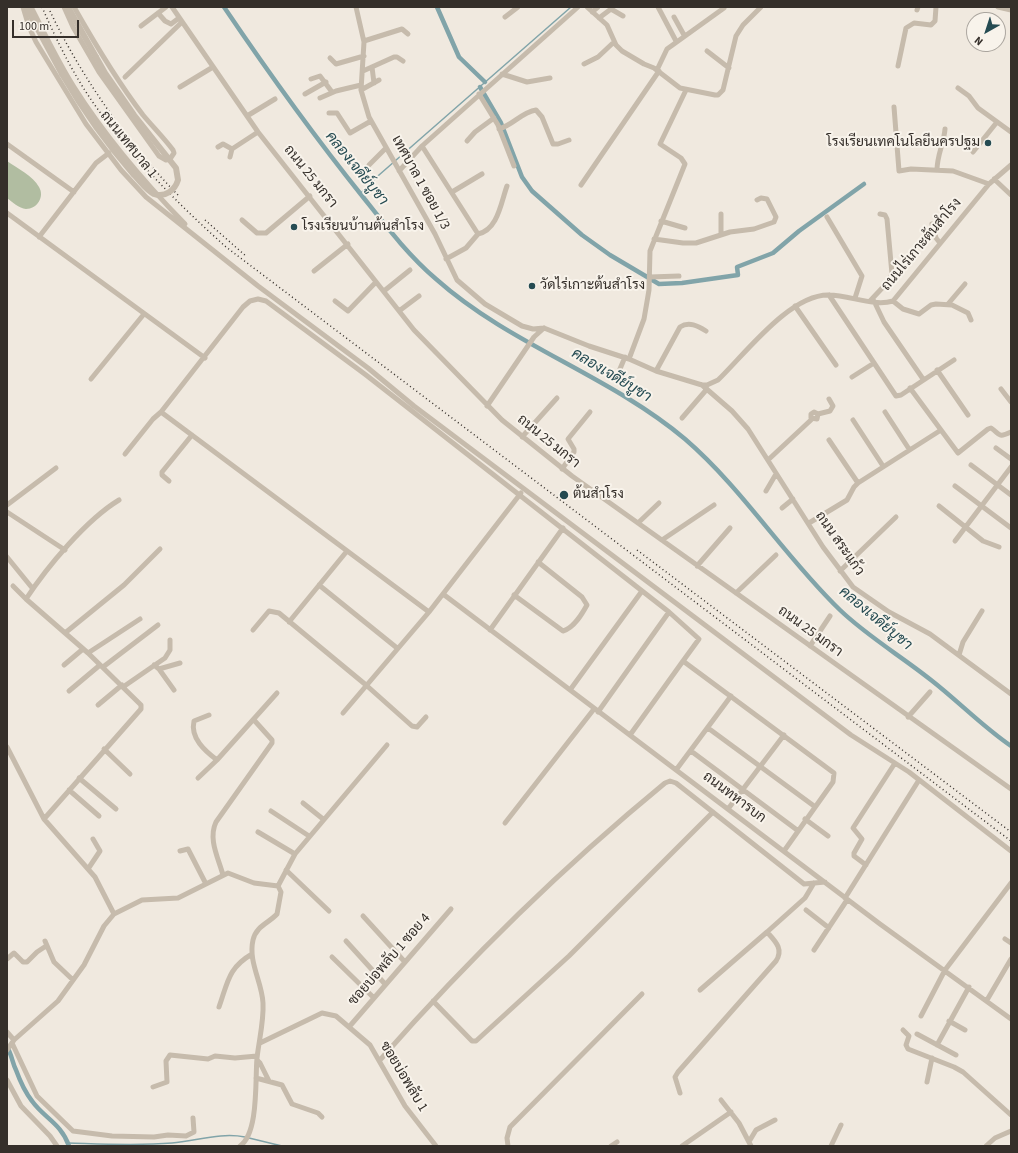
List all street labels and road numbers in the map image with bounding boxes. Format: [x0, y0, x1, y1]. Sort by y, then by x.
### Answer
street label: ถนนเทศบาล 1 [96, 108, 160, 182]
street label: เทศบาล 1 ซอย 1/3 [387, 133, 453, 233]
street label: ถนน 25 มกรา [280, 142, 340, 212]
street label: ถนนไร่เกาะต้นสำโรง [878, 195, 966, 295]
street label: ถนน 25 มกรา [513, 412, 583, 472]
street label: ถนน สระแก้ว [811, 509, 867, 579]
street label: ถนน 25 มกรา [774, 603, 846, 661]
street label: ถนนทหารบก [699, 769, 769, 827]
street label: ซอยบ่อพลับ 1 ซอย 4 [345, 911, 435, 1009]
street label: ซอยบ่อพลับ 1 [375, 1039, 431, 1115]

